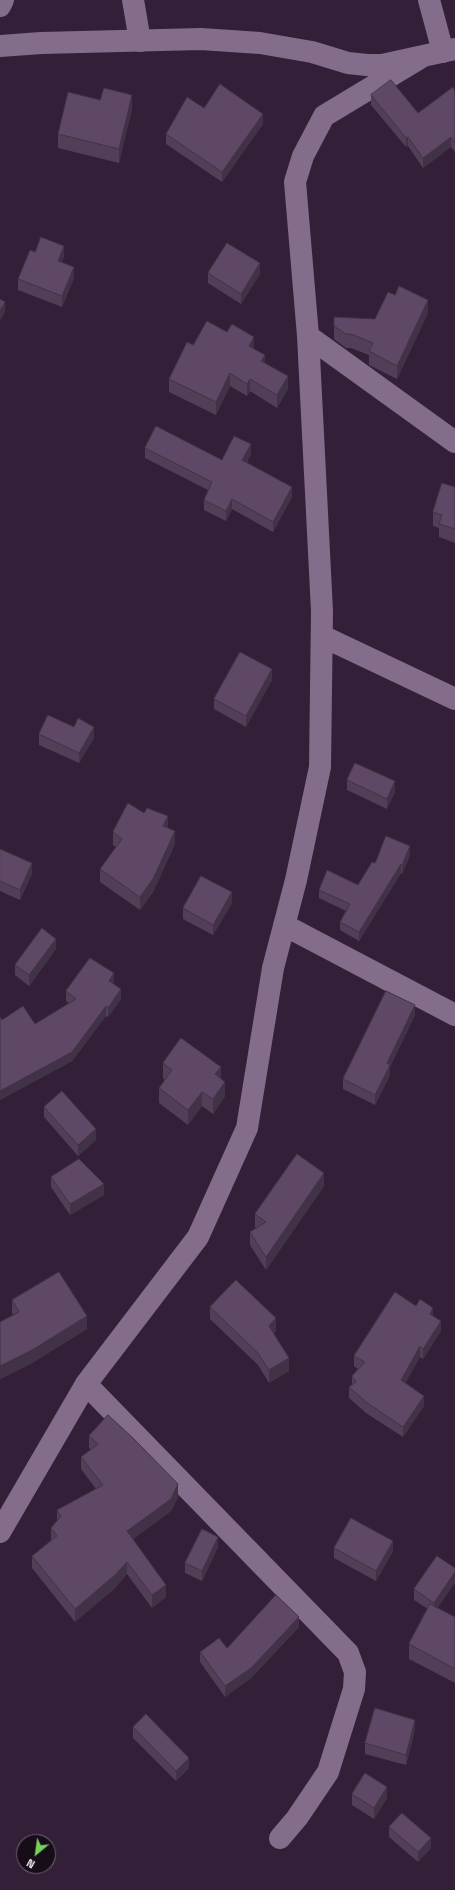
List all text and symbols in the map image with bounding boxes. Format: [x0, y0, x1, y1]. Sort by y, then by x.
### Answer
north arrow [16, 1834, 56, 1874]
text: N [24, 1856, 37, 1872]

